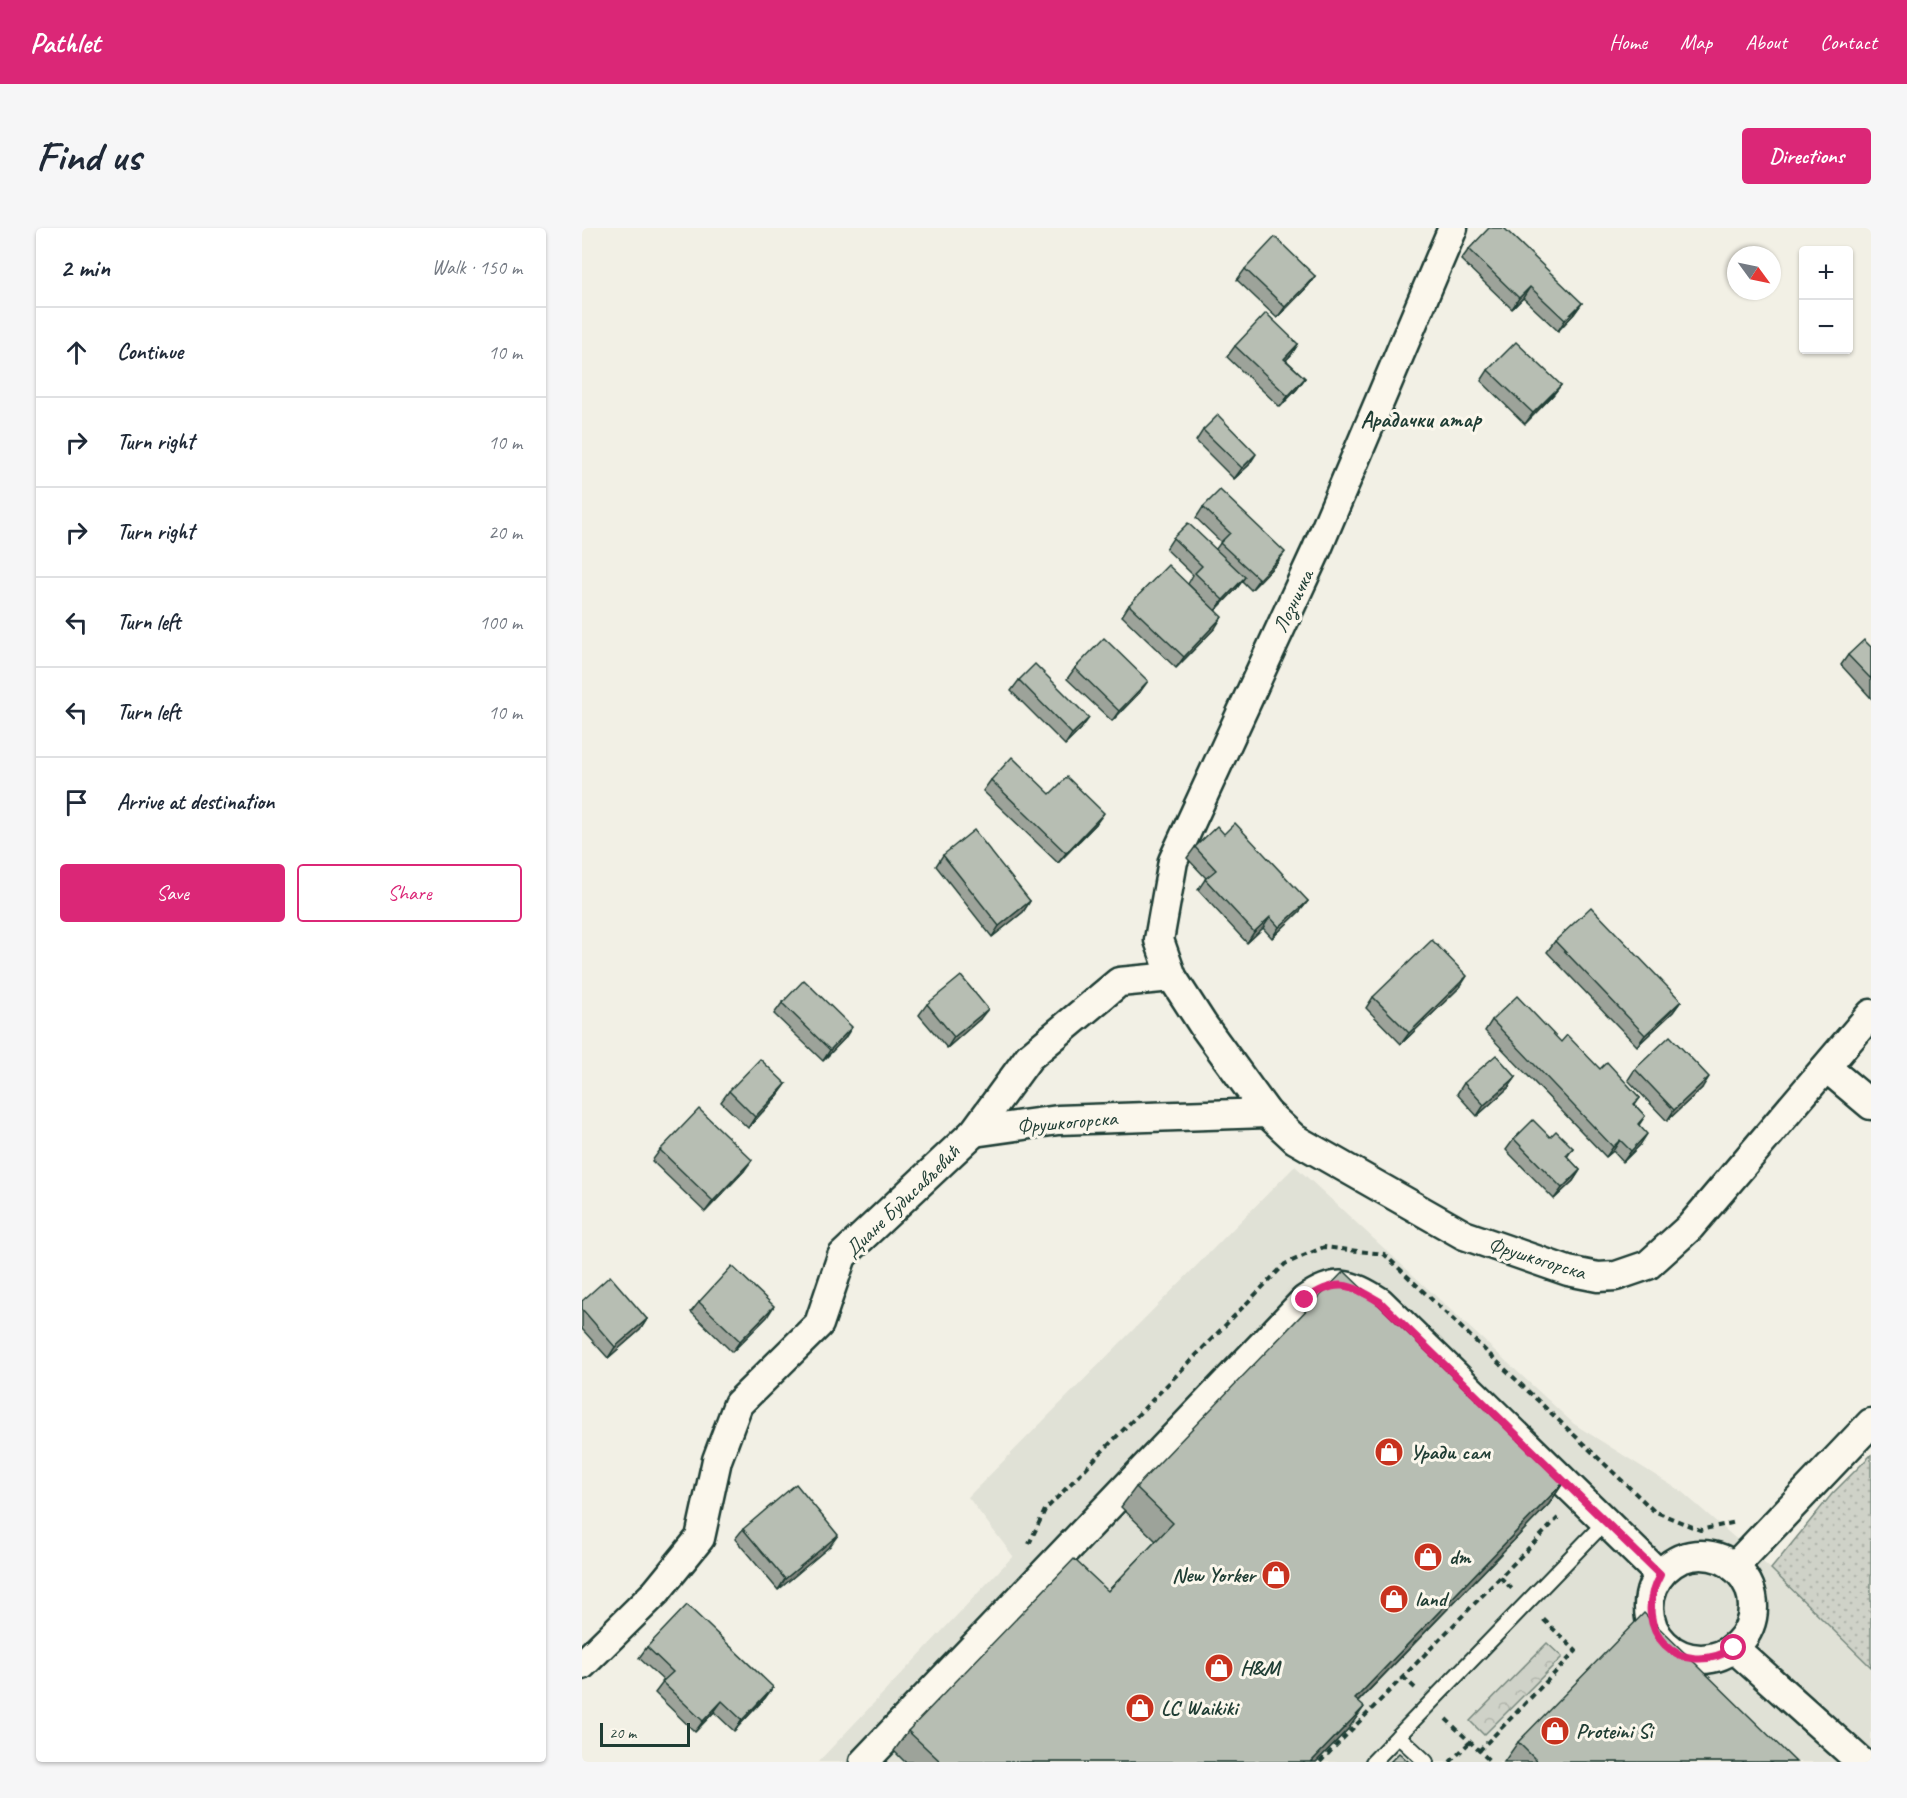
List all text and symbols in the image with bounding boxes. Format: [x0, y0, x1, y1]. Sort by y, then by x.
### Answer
text: Pathlet [30, 25, 100, 60]
text: Home [1609, 29, 1647, 55]
text: Map [1680, 29, 1712, 55]
text: About [1745, 29, 1787, 55]
text: Contact [1820, 29, 1877, 55]
button: Directions [1742, 128, 1871, 184]
text: Find us [36, 130, 141, 183]
north arrow [1727, 246, 1781, 300]
map controls [1799, 246, 1853, 354]
button: + [1799, 246, 1853, 300]
text: 2 min [60, 251, 110, 284]
text: Walk · 150 m [432, 255, 522, 280]
button: − [1799, 300, 1853, 354]
icon: ahead [60, 336, 93, 369]
text: Continue [117, 338, 183, 366]
text: 10 m [488, 340, 522, 365]
district label: Арадачки атар [1361, 406, 1483, 434]
icon: right [60, 426, 93, 459]
text: Turn right [117, 428, 194, 456]
text: 10 m [488, 430, 522, 455]
icon: right [60, 516, 93, 549]
text: Turn right [117, 518, 194, 546]
text: 20 m [488, 520, 522, 545]
street label: Лозничка [1267, 563, 1321, 637]
icon: left [60, 606, 93, 639]
text: Turn left [117, 608, 181, 636]
text: 100 m [479, 610, 522, 635]
icon: left [60, 696, 93, 729]
text: Turn left [117, 698, 181, 726]
text: 10 m [488, 700, 522, 725]
icon: arrive [60, 786, 93, 819]
text: Arrive at destination [117, 788, 274, 816]
button: Save [60, 864, 285, 922]
button: Share [297, 864, 522, 922]
street label: Фрушкогорска [1016, 1105, 1120, 1139]
street label: Диане Будисављевић [839, 1139, 966, 1263]
street label: Фрушкогорска [1485, 1231, 1591, 1286]
route end [1291, 1286, 1317, 1312]
shop icon: Уради сам [1373, 1436, 1405, 1468]
place label: Уради сам [1410, 1439, 1491, 1465]
shop icon: dm [1412, 1541, 1444, 1573]
place label: dm [1449, 1544, 1471, 1570]
shop icon: New Yorker [1260, 1559, 1292, 1591]
place label: New Yorker [1172, 1562, 1257, 1588]
shop icon: land [1378, 1583, 1410, 1615]
place label: land [1415, 1586, 1450, 1612]
route start [1720, 1634, 1746, 1660]
shop icon: H&M [1203, 1652, 1235, 1684]
place label: H&M [1240, 1655, 1282, 1681]
shop icon: LC Waikiki [1124, 1692, 1156, 1724]
place label: LC Waikiki [1161, 1695, 1240, 1721]
shop icon: Proteini Si [1539, 1715, 1571, 1747]
place label: Proteini Si [1576, 1718, 1655, 1744]
scale bar [600, 1720, 690, 1748]
text: 20 m [609, 1723, 636, 1743]

